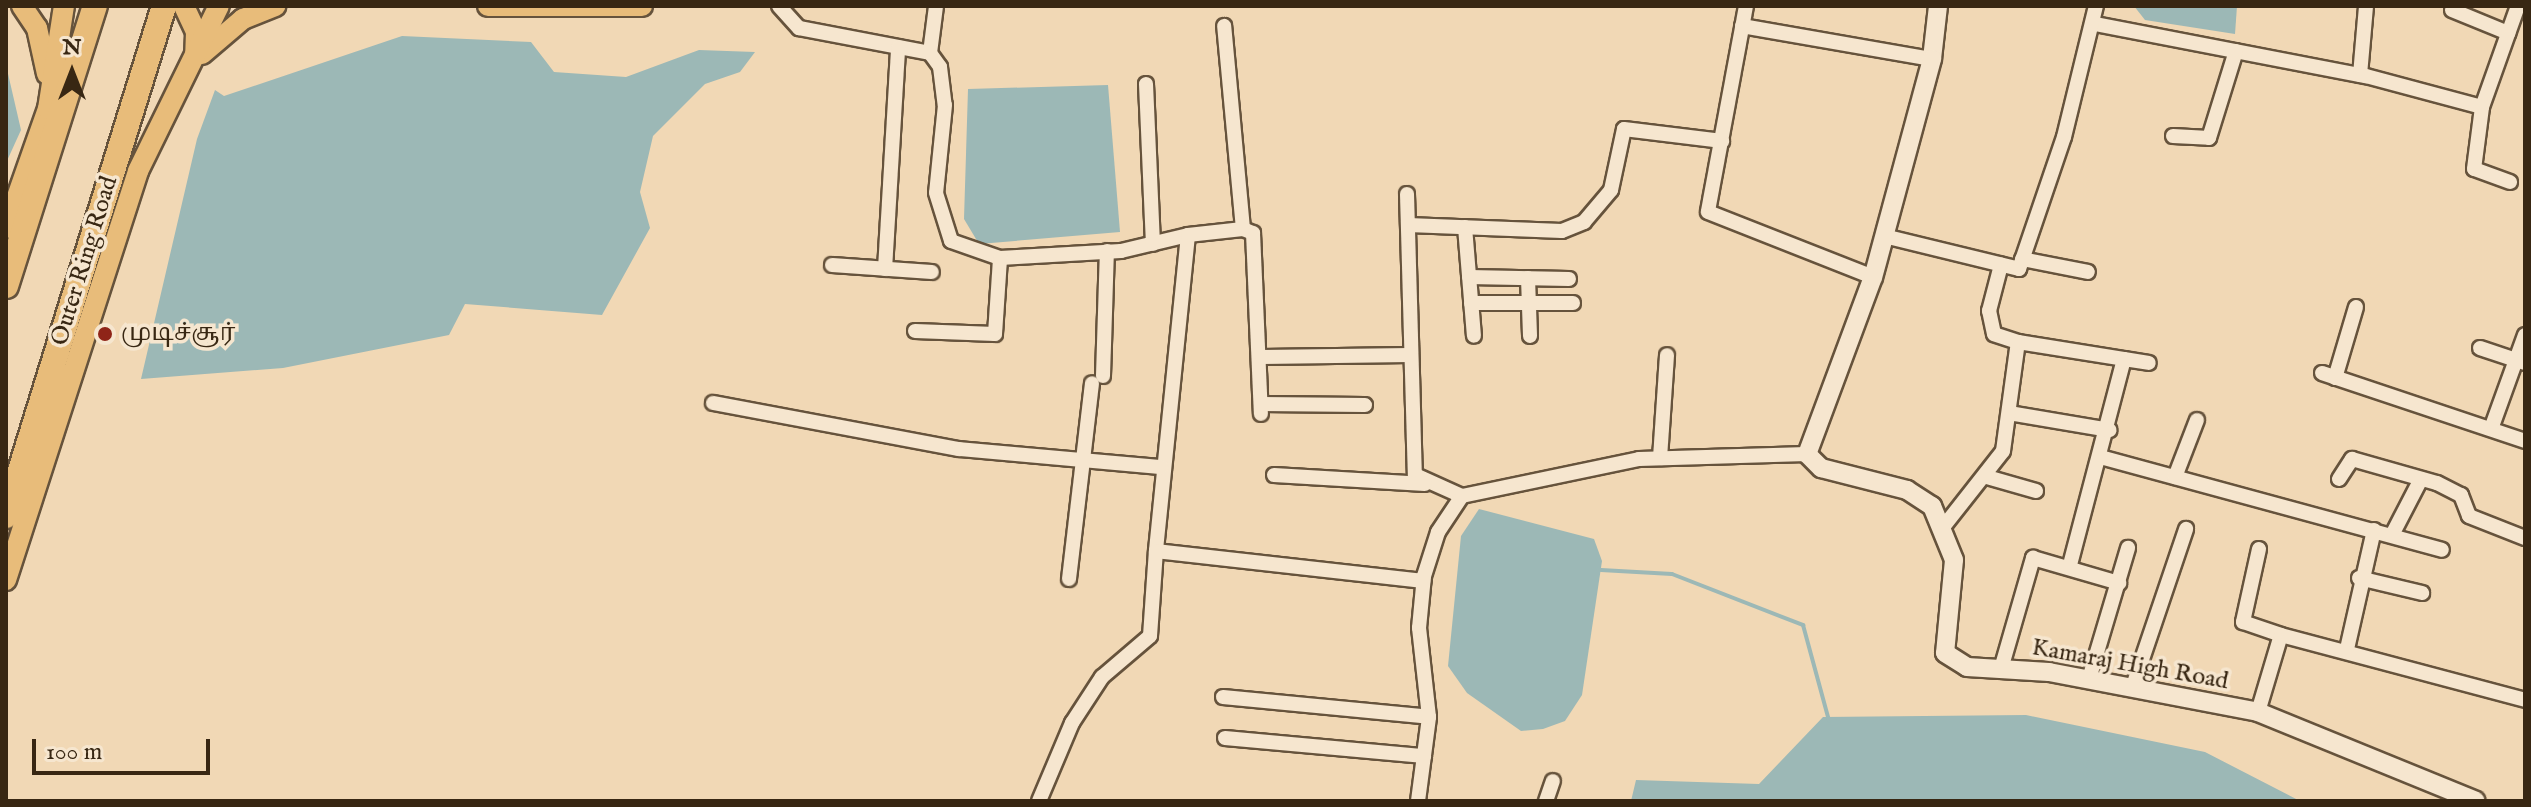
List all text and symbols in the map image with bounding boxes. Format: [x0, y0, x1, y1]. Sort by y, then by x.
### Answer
north arrow [32, 32, 112, 112]
text: N [62, 34, 82, 62]
street label: Outer Ring Road [46, 173, 124, 349]
place label: முடிச்சூர் [121, 320, 236, 348]
marker: முடிச்சூர் [96, 325, 114, 343]
street label: Kamaraj High Road [2029, 634, 2231, 696]
scale bar [36, 723, 214, 773]
text: 100 m [46, 737, 102, 768]

